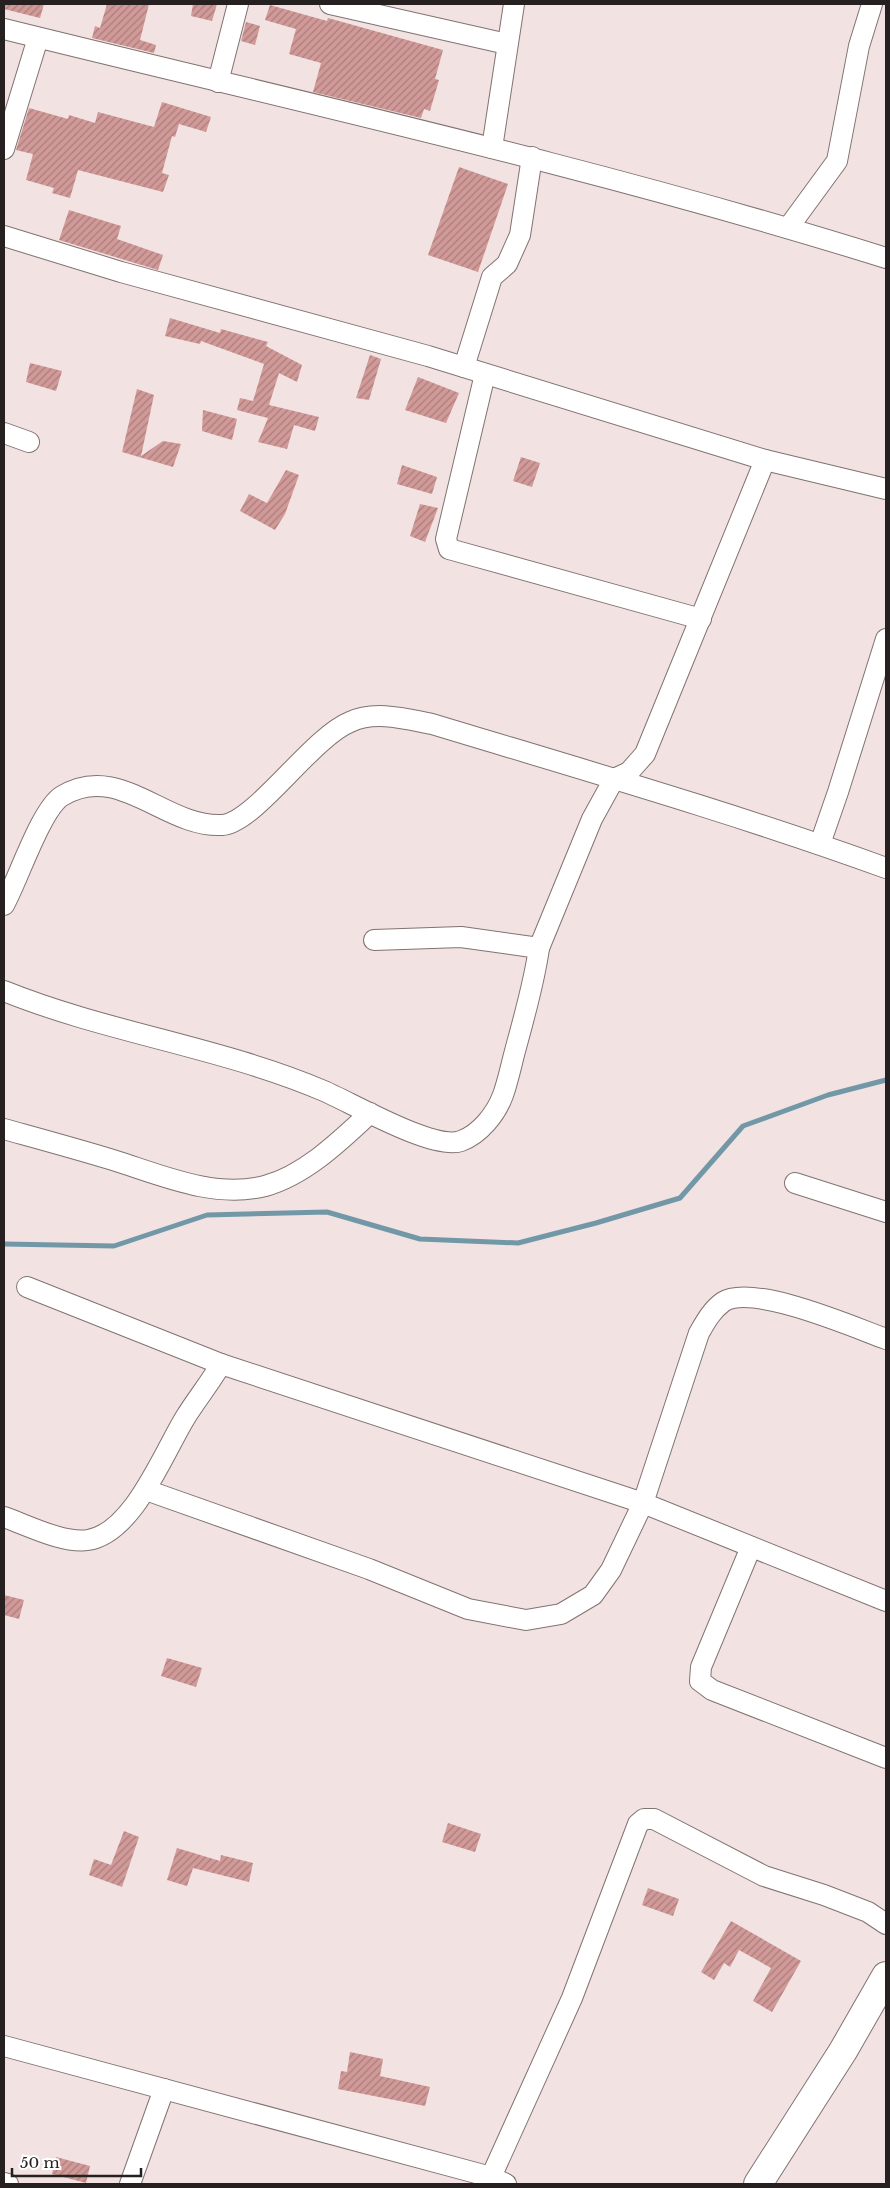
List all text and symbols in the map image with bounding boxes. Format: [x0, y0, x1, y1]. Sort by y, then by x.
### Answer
scale bar [12, 2146, 141, 2178]
text: 50 m [20, 2153, 60, 2172]

